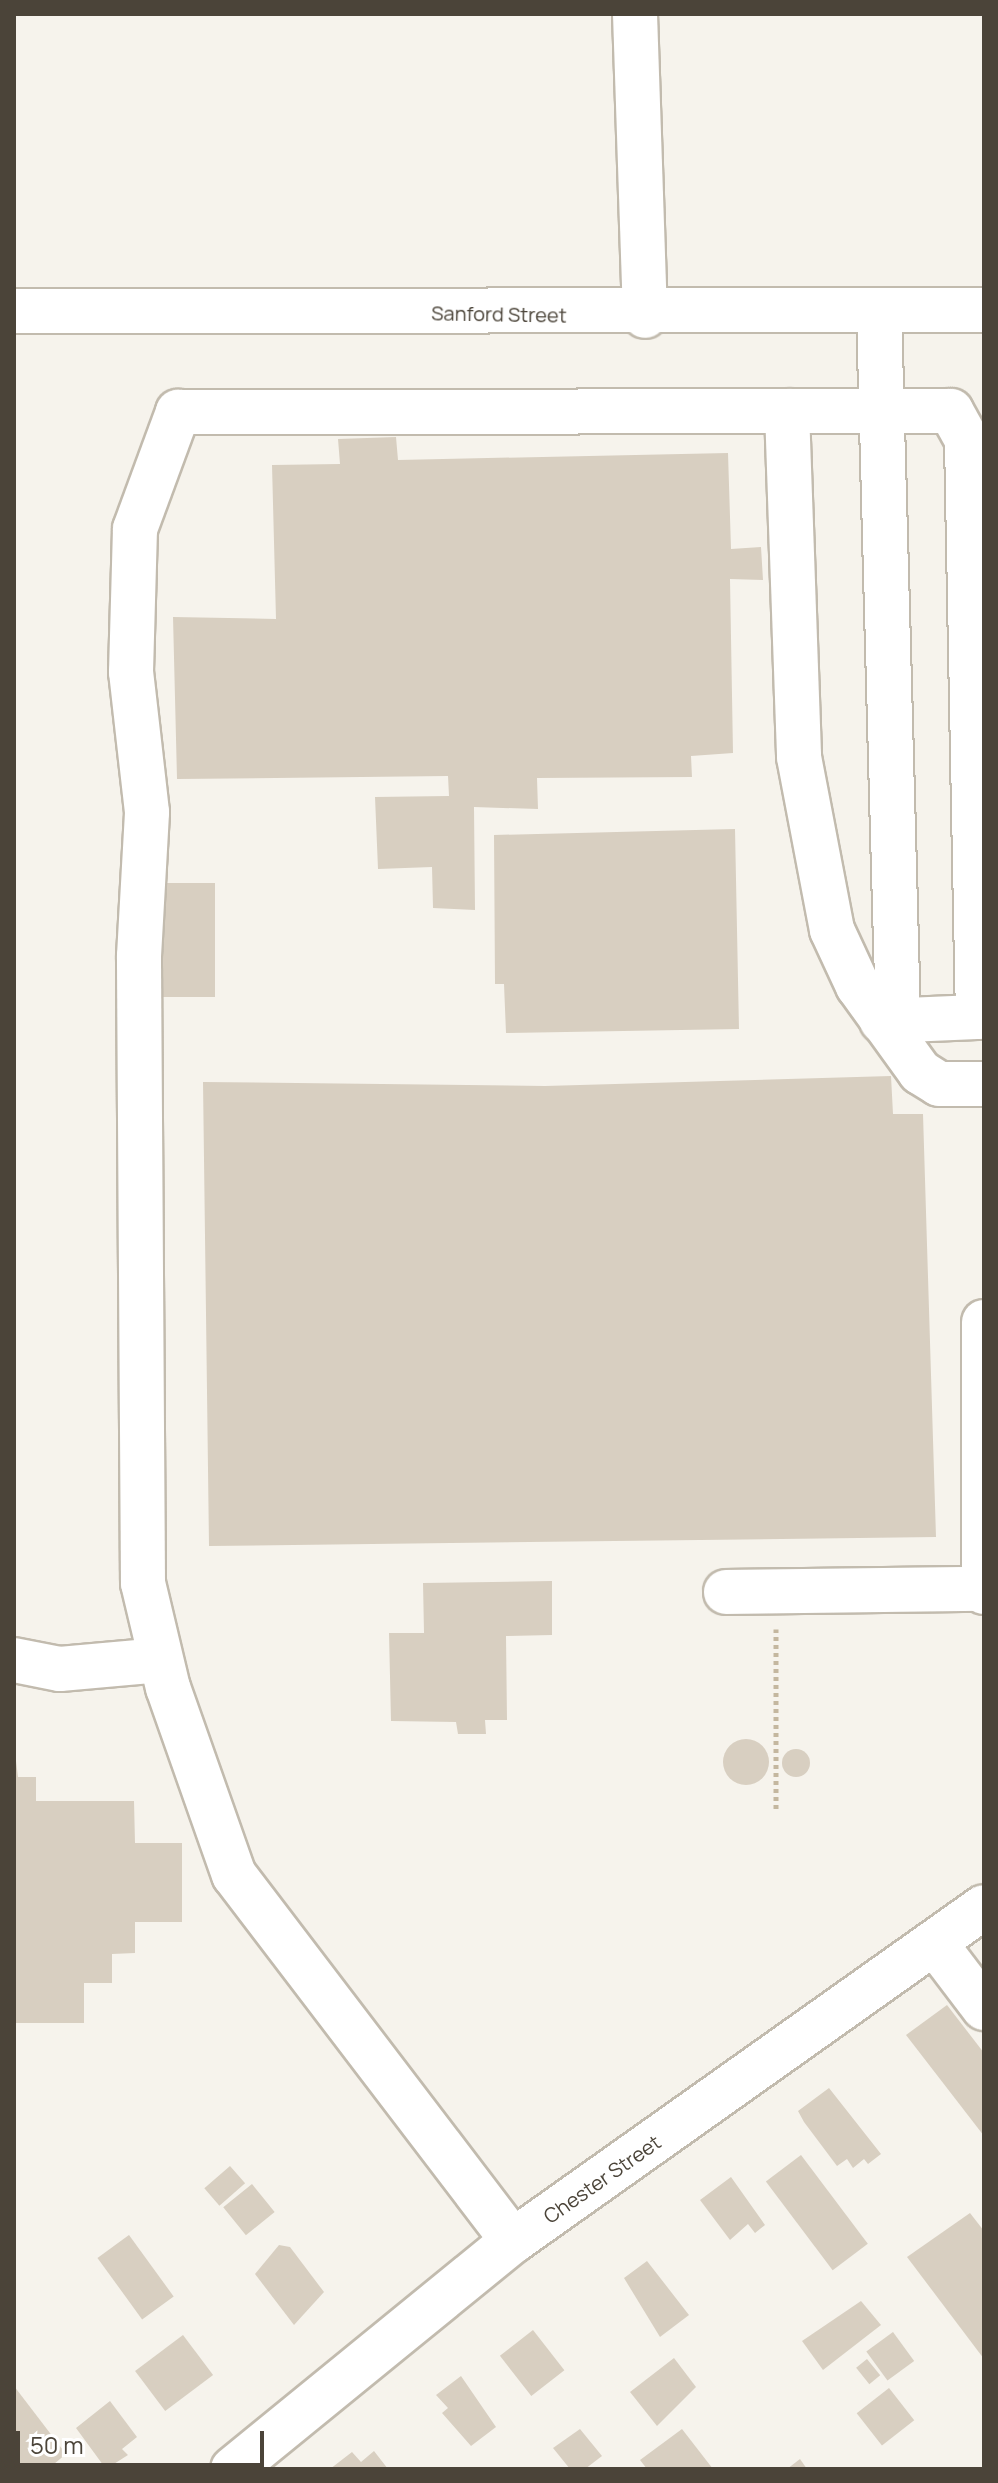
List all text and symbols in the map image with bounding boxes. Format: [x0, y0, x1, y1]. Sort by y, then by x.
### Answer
street label: Sanford Street [431, 301, 567, 327]
street label: Chester Street [539, 2130, 665, 2228]
scale bar [20, 2415, 268, 2465]
text: 50 m [30, 2428, 84, 2461]

